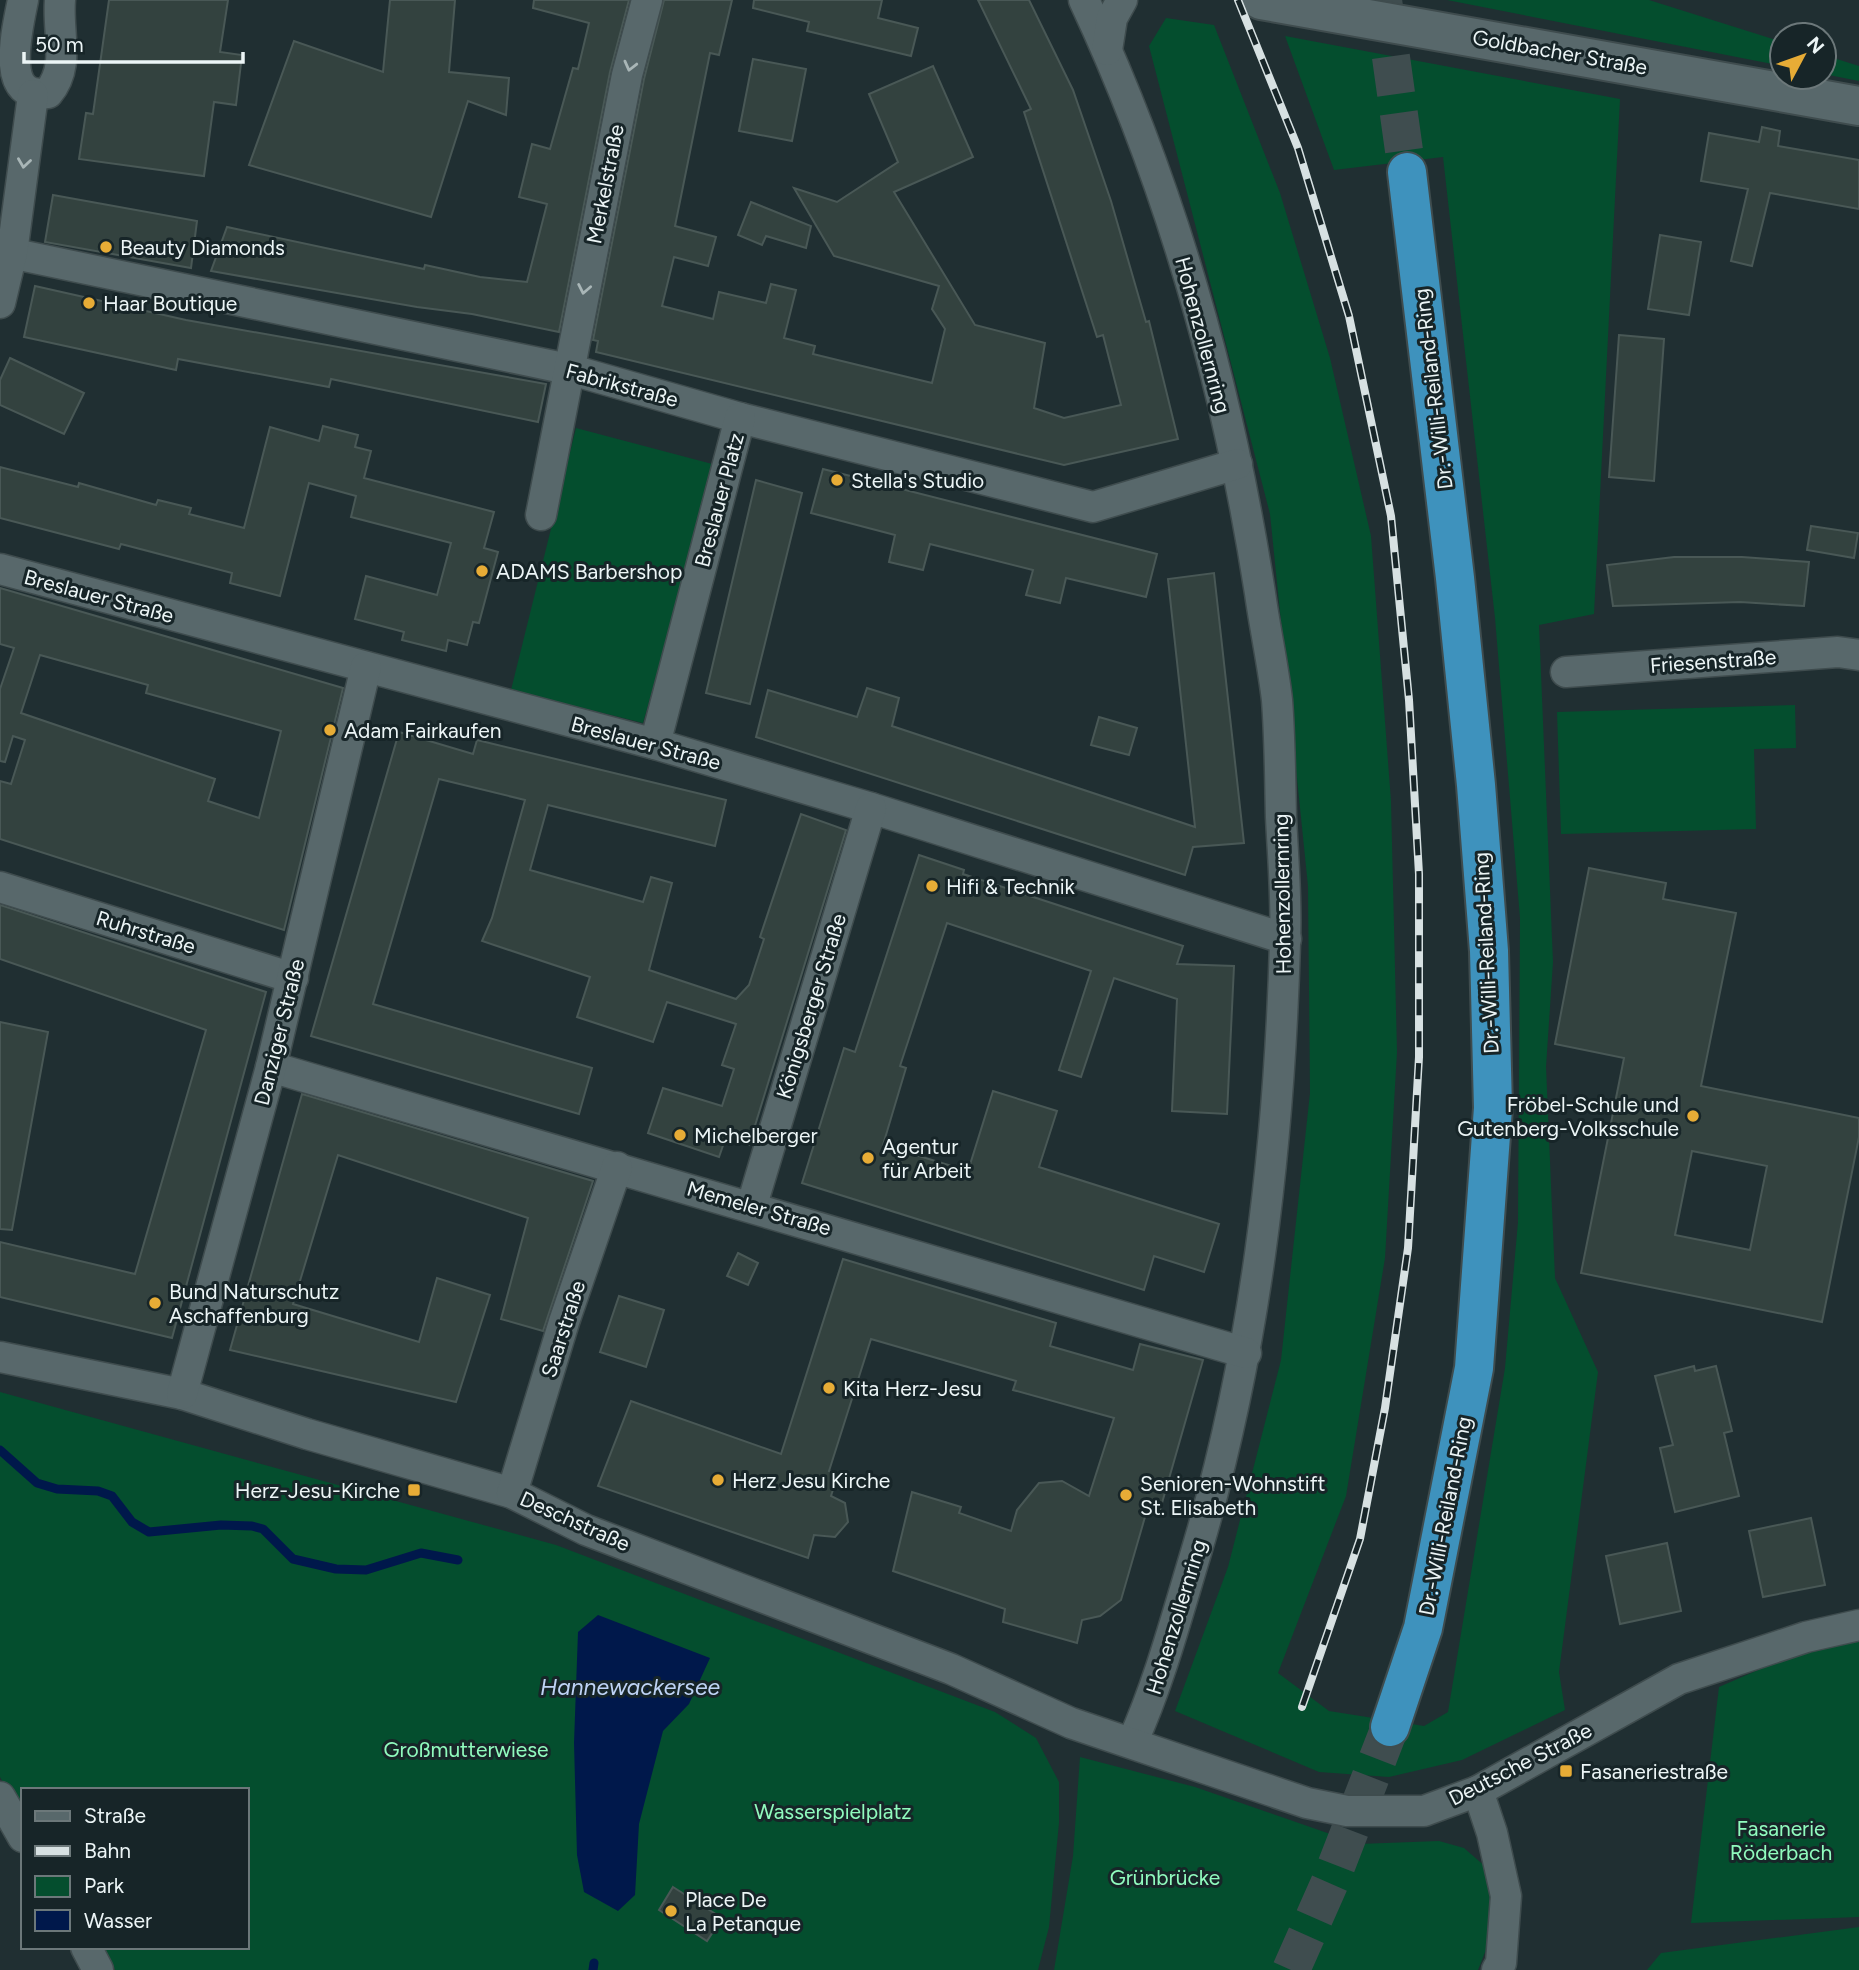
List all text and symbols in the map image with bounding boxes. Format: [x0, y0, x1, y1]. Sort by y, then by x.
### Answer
scale bar [24, 21, 243, 65]
north arrow [1768, 21, 1838, 91]
street label: Goldbacher Straße [1471, 24, 1649, 80]
text: 50 m [35, 32, 84, 57]
text: N [1802, 32, 1829, 58]
one-way arrow [623, 60, 638, 72]
street label: Merkelstraße [581, 122, 629, 246]
one-way arrow [17, 157, 32, 168]
place label: Beauty Diamonds [120, 235, 285, 260]
marker: Beauty Diamonds [98, 239, 114, 255]
street label: Hohenzollernring [1170, 254, 1236, 416]
one-way arrow [578, 283, 593, 295]
street label: Dr.-Willi-Reiland-Ring [1408, 287, 1458, 491]
place label: Haar Boutique [103, 291, 237, 316]
marker: Haar Boutique [81, 295, 97, 311]
street label: Fabrikstraße [563, 358, 681, 412]
street label: Breslauer Platz [689, 430, 749, 570]
place label: Stella's Studio [851, 468, 984, 493]
marker: Stella's Studio [829, 472, 845, 488]
place label: ADAMS Barbershop [496, 559, 682, 584]
marker: ADAMS Barbershop [474, 563, 490, 579]
street label: Breslauer Straße [21, 564, 177, 628]
street label: Friesenstraße [1649, 644, 1777, 678]
street label: Breslauer Straße [568, 711, 724, 775]
place label: Adam Fairkaufen [344, 718, 501, 743]
marker: Adam Fairkaufen [322, 722, 338, 738]
street label: Hohenzollernring [1268, 813, 1296, 975]
street label: Dr.-Willi-Reiland-Ring [1468, 851, 1504, 1055]
place label: Hifi & Technik [946, 874, 1076, 899]
marker: Hifi & Technik [924, 878, 940, 894]
street label: Ruhrstraße [93, 905, 199, 959]
street label: Königsberger Straße [771, 910, 851, 1102]
street label: Danziger Straße [249, 956, 309, 1108]
place label: Fröbel-Schule und Gutenberg-Volksschule [1457, 1092, 1679, 1141]
marker: Fröbel-Schule und Gutenberg-Volksschule [1685, 1108, 1701, 1124]
place label: Michelberger [694, 1123, 818, 1148]
marker: Michelberger [672, 1127, 688, 1143]
place label: Agentur für Arbeit [882, 1134, 972, 1183]
marker: Agentur für Arbeit [860, 1150, 876, 1166]
street label: Memeler Straße [684, 1175, 834, 1241]
street label: Saarstraße [536, 1277, 590, 1381]
place label: Bund Naturschutz Aschaffenburg [169, 1279, 339, 1328]
marker: Bund Naturschutz Aschaffenburg [147, 1295, 163, 1311]
place label: Kita Herz-Jesu [843, 1376, 982, 1401]
marker: Kita Herz-Jesu [821, 1380, 837, 1396]
street label: Dr.-Willi-Reiland-Ring [1413, 1414, 1477, 1618]
place label: Herz Jesu Kirche [732, 1468, 890, 1493]
place label: Senioren-Wohnstift St. Elisabeth [1140, 1471, 1325, 1520]
marker: Herz Jesu Kirche [710, 1472, 726, 1488]
place label: Herz-Jesu-Kirche [235, 1478, 400, 1503]
marker: Herz-Jesu-Kirche [406, 1482, 422, 1498]
street label: Deschstraße [516, 1486, 634, 1556]
marker: Senioren-Wohnstift St. Elisabeth [1118, 1487, 1134, 1503]
street label: Hohenzollernring [1141, 1536, 1211, 1698]
water label: Hannewackersee [540, 1673, 720, 1701]
street label: Deutsche Straße [1444, 1717, 1596, 1811]
park label: Großmutterwiese [383, 1737, 549, 1762]
place label: Fasaneriestraße [1580, 1759, 1728, 1784]
marker: Fasaneriestraße [1558, 1763, 1574, 1779]
legend [21, 1788, 248, 1949]
park label: Wasserspielplatz [754, 1799, 912, 1824]
text: Straße [84, 1803, 146, 1828]
park label: Fasanerie Röderbach [1730, 1816, 1832, 1865]
text: Bahn [84, 1838, 131, 1863]
park label: Grünbrücke [1110, 1865, 1220, 1890]
text: Park [84, 1873, 125, 1898]
place label: Place De La Petanque [685, 1887, 801, 1936]
marker: Place De La Petanque [663, 1903, 679, 1919]
text: Wasser [84, 1908, 152, 1933]

